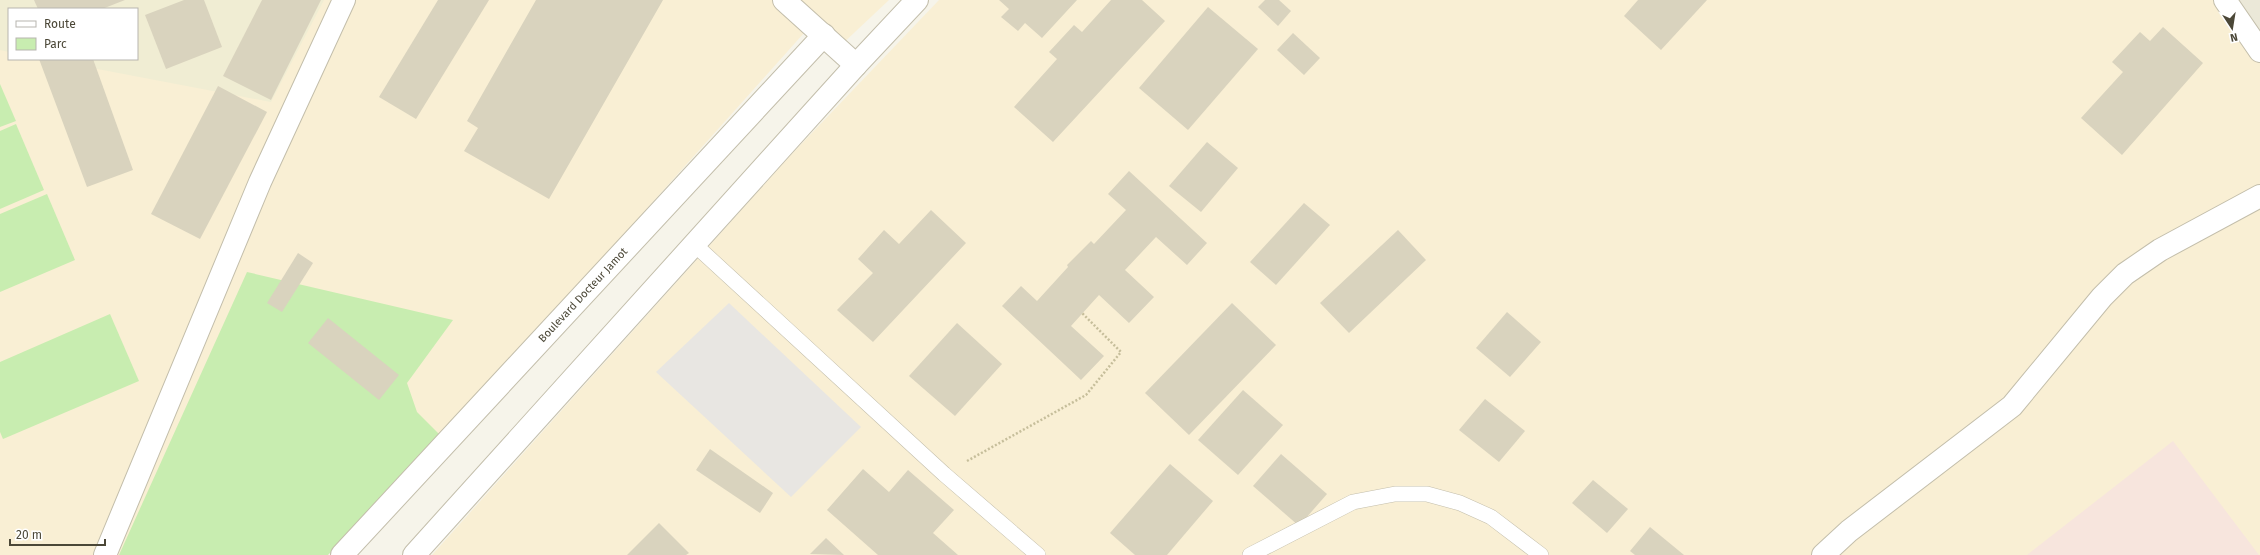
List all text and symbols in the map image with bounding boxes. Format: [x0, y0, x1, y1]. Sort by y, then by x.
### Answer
legend [8, 8, 138, 60]
north arrow [2212, 8, 2252, 48]
text: Route [44, 17, 76, 31]
text: N [2229, 30, 2239, 44]
text: Parc [44, 37, 67, 51]
street label: Boulevard Docteur Jamot [536, 245, 630, 345]
scale bar [10, 521, 105, 547]
text: 20 m [16, 528, 42, 542]

